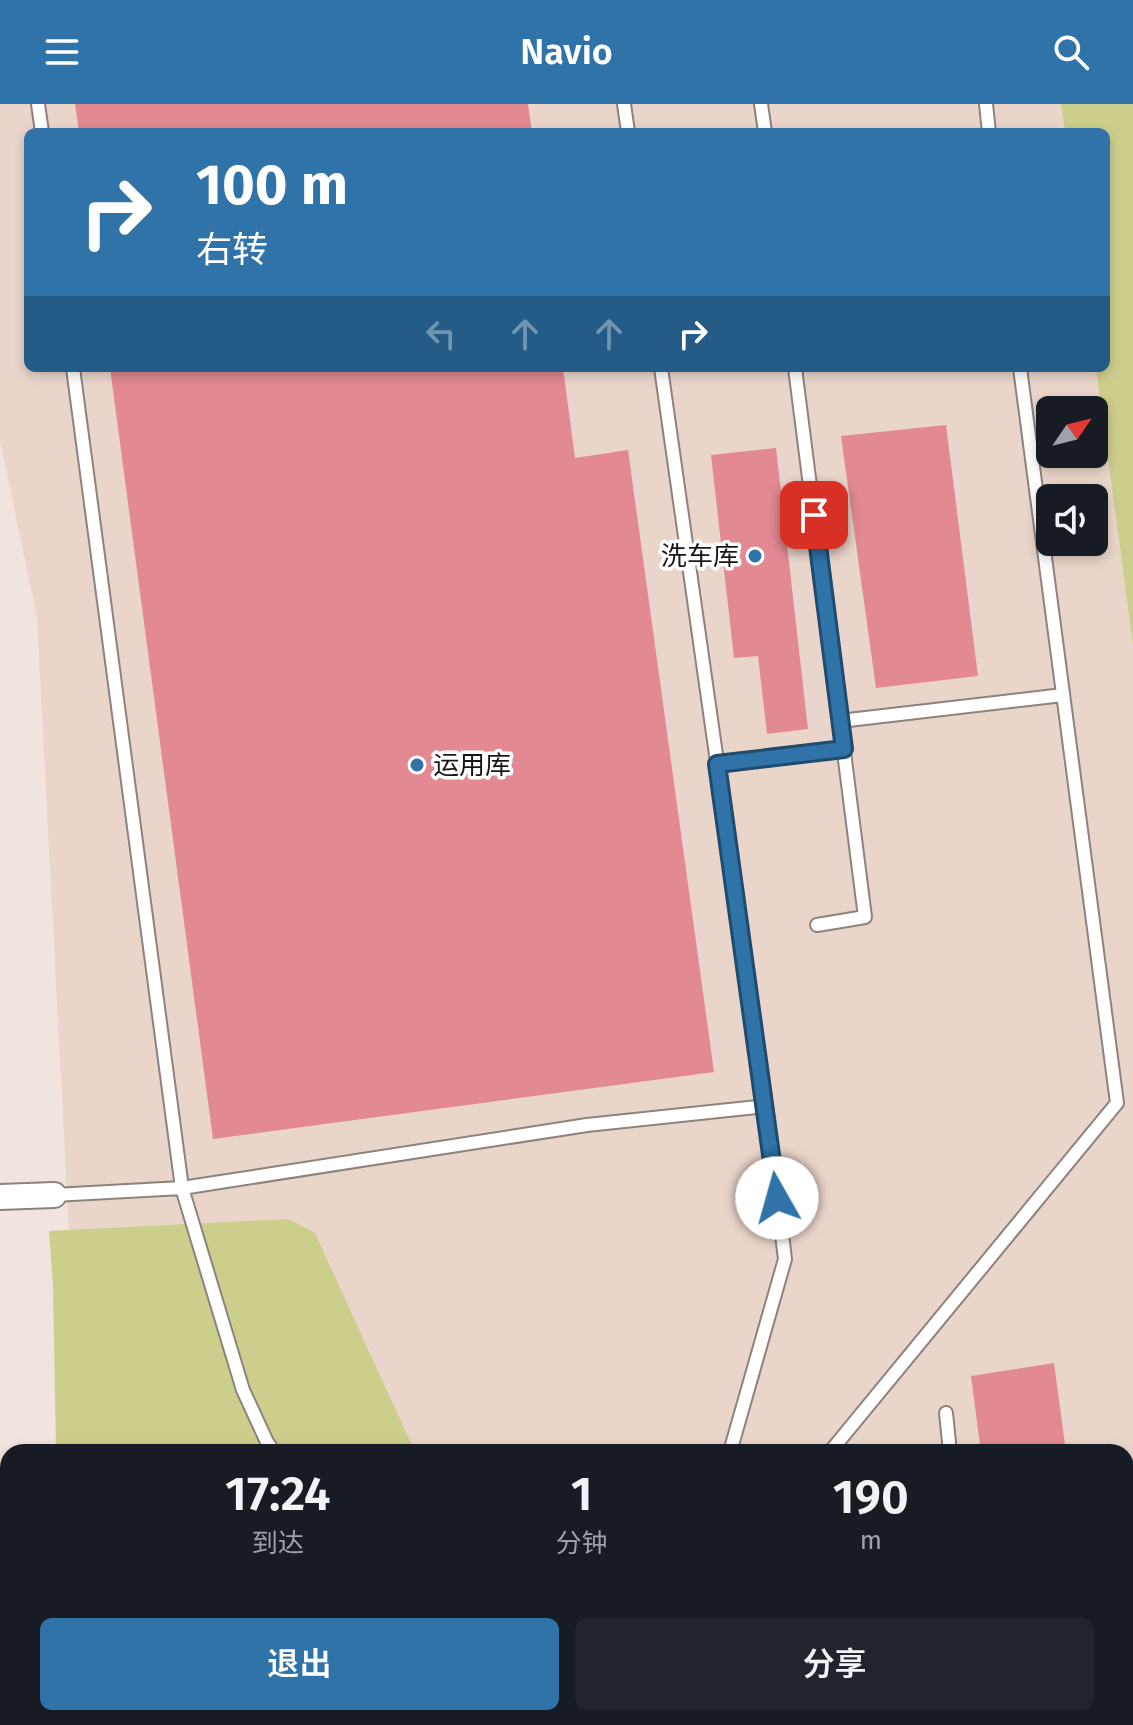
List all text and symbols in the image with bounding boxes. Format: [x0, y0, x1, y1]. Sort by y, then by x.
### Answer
icon: menu [40, 30, 84, 74]
text: Navio [520, 30, 613, 74]
icon: search [1049, 30, 1093, 74]
text: 100 m [196, 152, 348, 219]
icon: right [64, 160, 168, 264]
text: 右转 [196, 228, 268, 272]
icon: left [419, 312, 463, 356]
icon: ahead [503, 312, 547, 356]
icon: ahead [587, 312, 631, 356]
icon: right [671, 312, 715, 356]
north arrow [1036, 396, 1108, 468]
map controls [1036, 396, 1108, 556]
pin [780, 481, 848, 549]
button: sound [1036, 484, 1108, 556]
icon: arrive [792, 493, 836, 537]
place label: 洗车库 [661, 541, 739, 572]
marker: 洗车库 [746, 547, 764, 565]
place label: 运用库 [433, 750, 511, 781]
marker: 运用库 [408, 756, 426, 774]
position arrow [735, 1156, 819, 1240]
text: 17:24 [225, 1465, 331, 1523]
text: 1 [571, 1465, 593, 1523]
text: 190 [833, 1468, 909, 1526]
text: m [860, 1525, 882, 1556]
text: 到达 [252, 1528, 304, 1559]
text: 分钟 [556, 1528, 608, 1559]
button: 退出 [40, 1618, 559, 1710]
button: 分享 [575, 1618, 1094, 1710]

